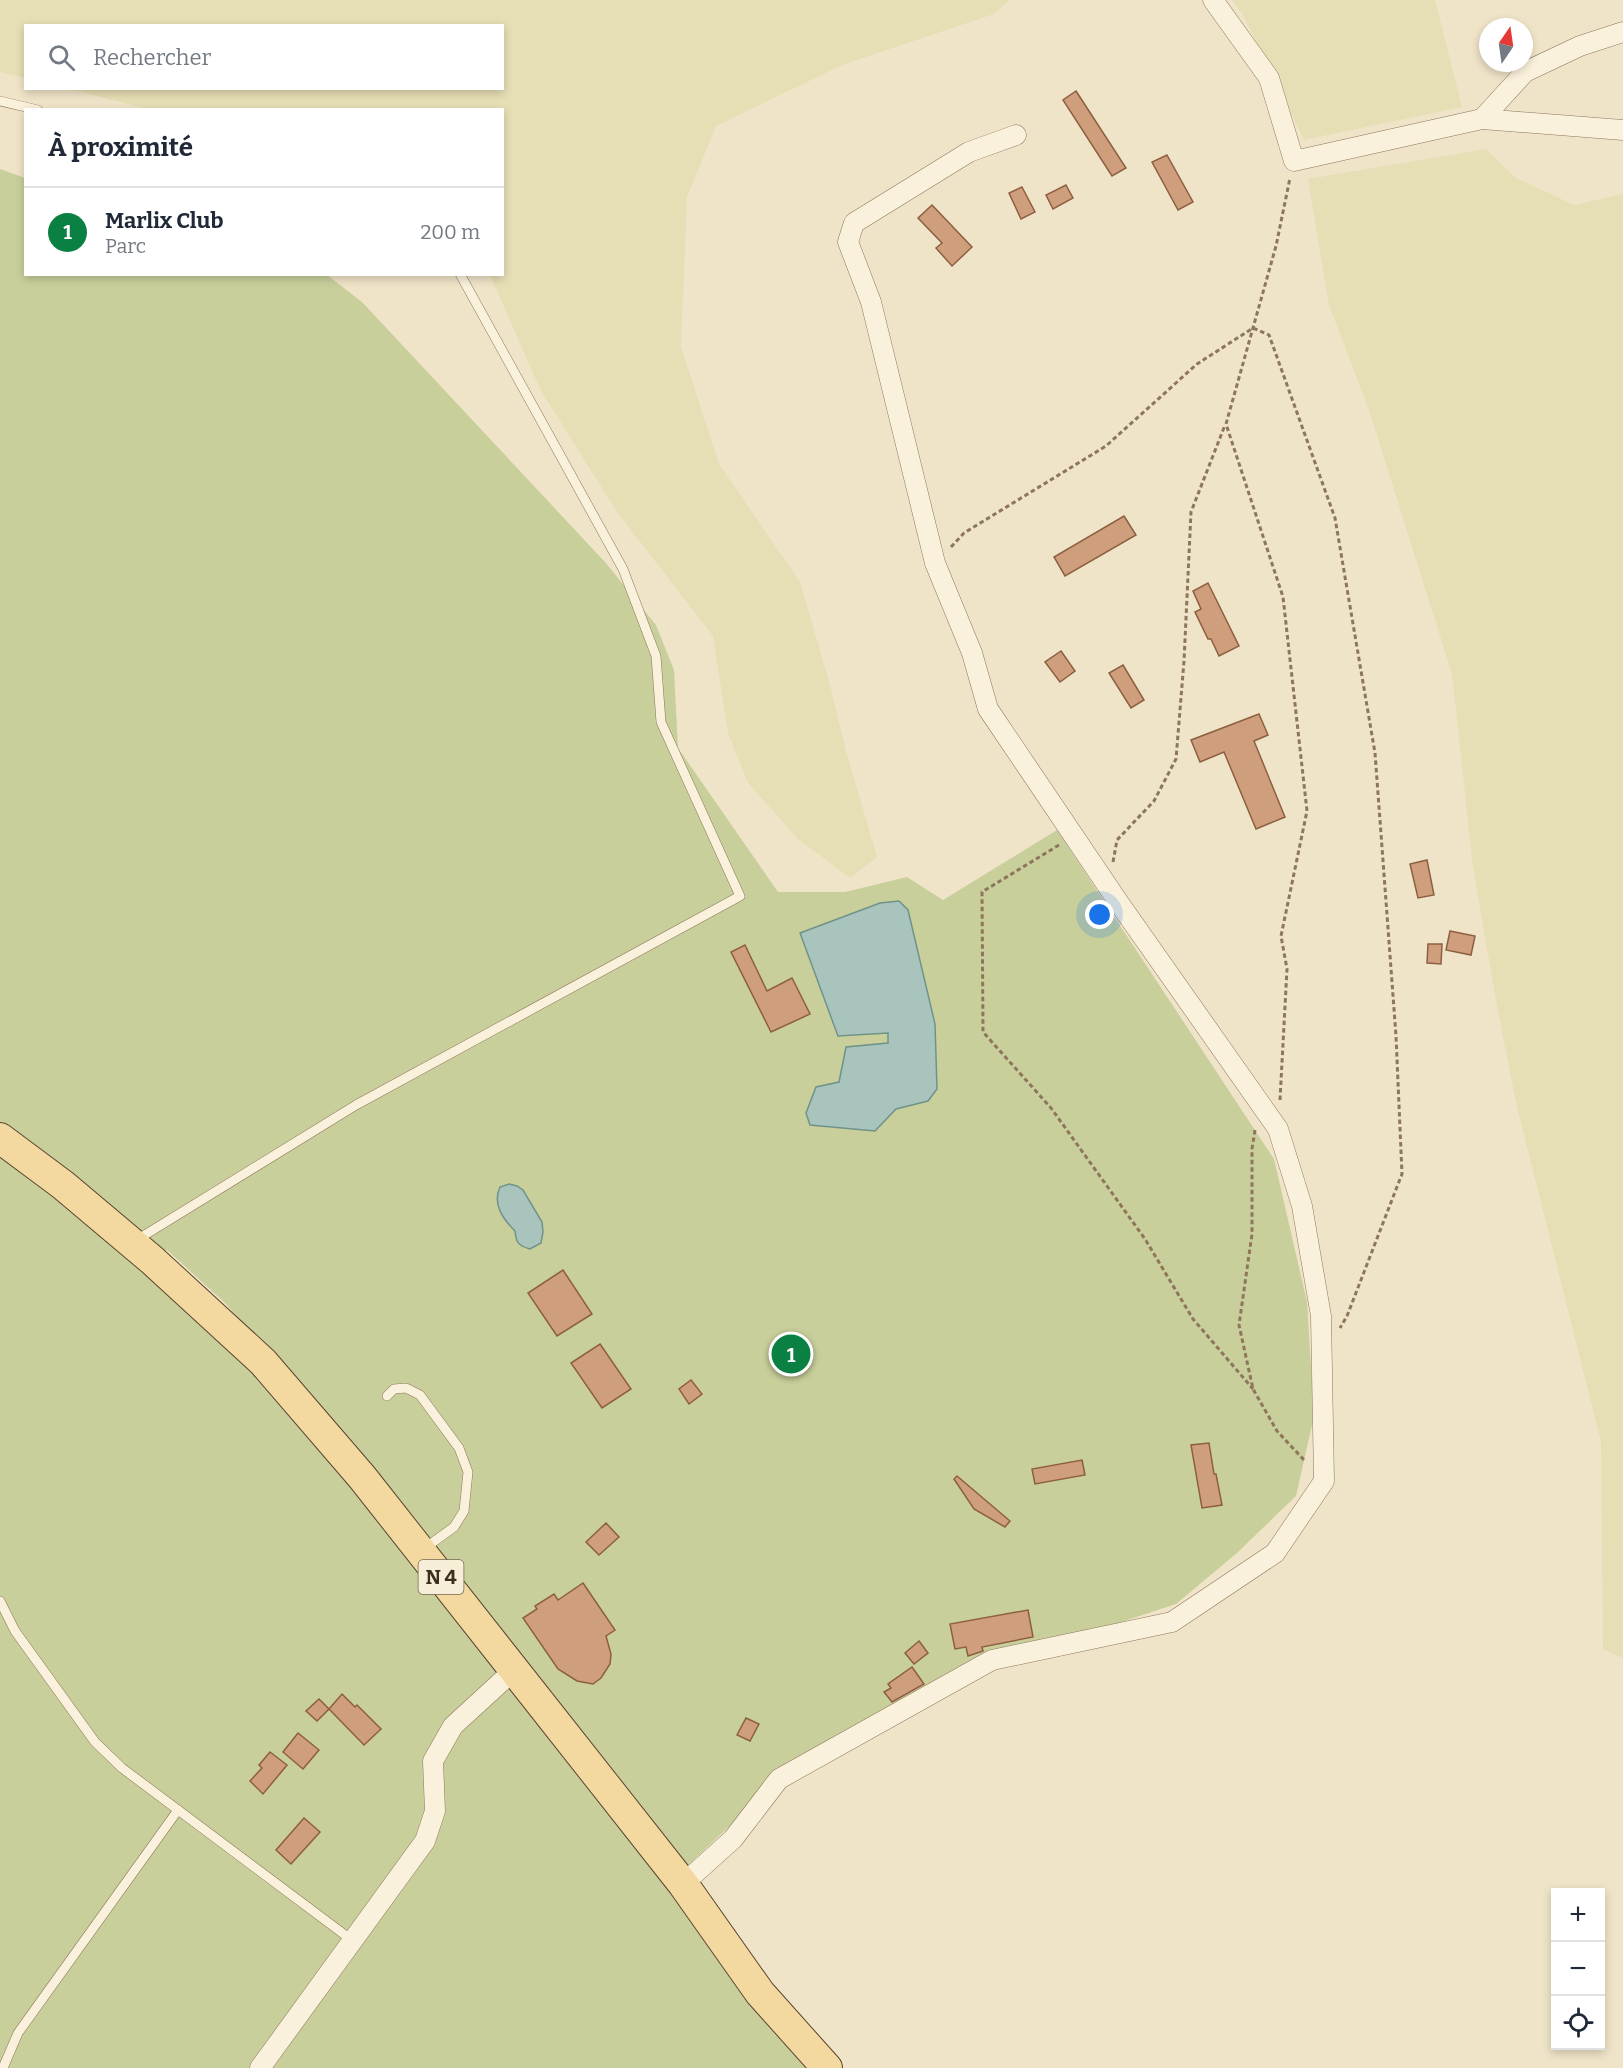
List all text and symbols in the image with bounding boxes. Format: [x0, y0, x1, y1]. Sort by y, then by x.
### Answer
north arrow [1479, 18, 1533, 72]
search box [24, 24, 504, 90]
icon: search [45, 41, 78, 74]
text: Rechercher [93, 44, 211, 71]
text: À proximité [48, 132, 193, 163]
text: Marlix Club [105, 207, 223, 234]
text: 1 [63, 220, 72, 244]
text: 200 m [420, 220, 480, 244]
text: Parc [105, 234, 146, 258]
your location [1085, 900, 1114, 929]
pin: 1 [772, 1332, 810, 1376]
road number: N 4 [418, 1560, 464, 1594]
map controls [1551, 1888, 1605, 2050]
button: + [1551, 1888, 1605, 1942]
button: − [1551, 1942, 1605, 1996]
button: locate [1551, 1996, 1605, 2050]

